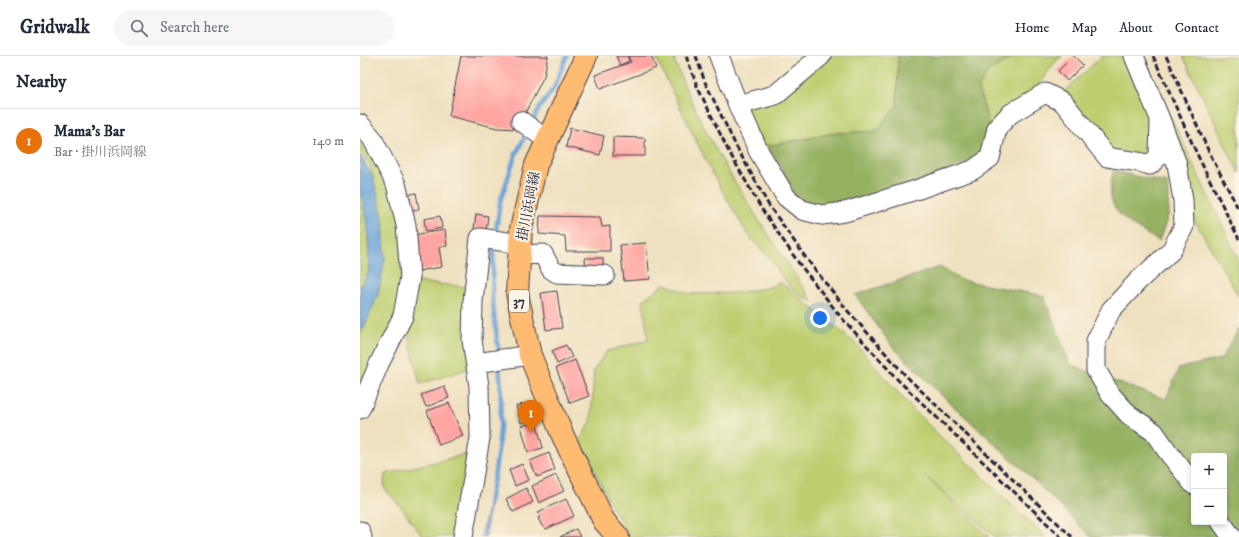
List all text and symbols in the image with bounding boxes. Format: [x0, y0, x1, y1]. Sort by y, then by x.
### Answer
search box [114, 10, 394, 46]
text: Gridwalk [20, 16, 90, 39]
icon: search [128, 17, 150, 39]
text: Search here [160, 18, 229, 37]
text: Home [1015, 19, 1049, 37]
text: Map [1071, 19, 1097, 37]
text: About [1119, 19, 1153, 37]
text: Contact [1175, 19, 1219, 37]
text: Nearby [16, 71, 66, 93]
text: Mama's Bar [54, 122, 125, 141]
text: 1 [27, 133, 31, 149]
text: 140 m [312, 133, 344, 149]
text: Bar · 掛川浜岡線 [54, 144, 146, 160]
street label: 掛川浜岡線 [513, 170, 544, 242]
road number: 37 [509, 290, 529, 312]
your location [810, 308, 830, 328]
pin: 1 [518, 400, 544, 433]
map controls [1191, 453, 1227, 525]
button: + [1191, 453, 1227, 489]
button: − [1191, 489, 1227, 525]

